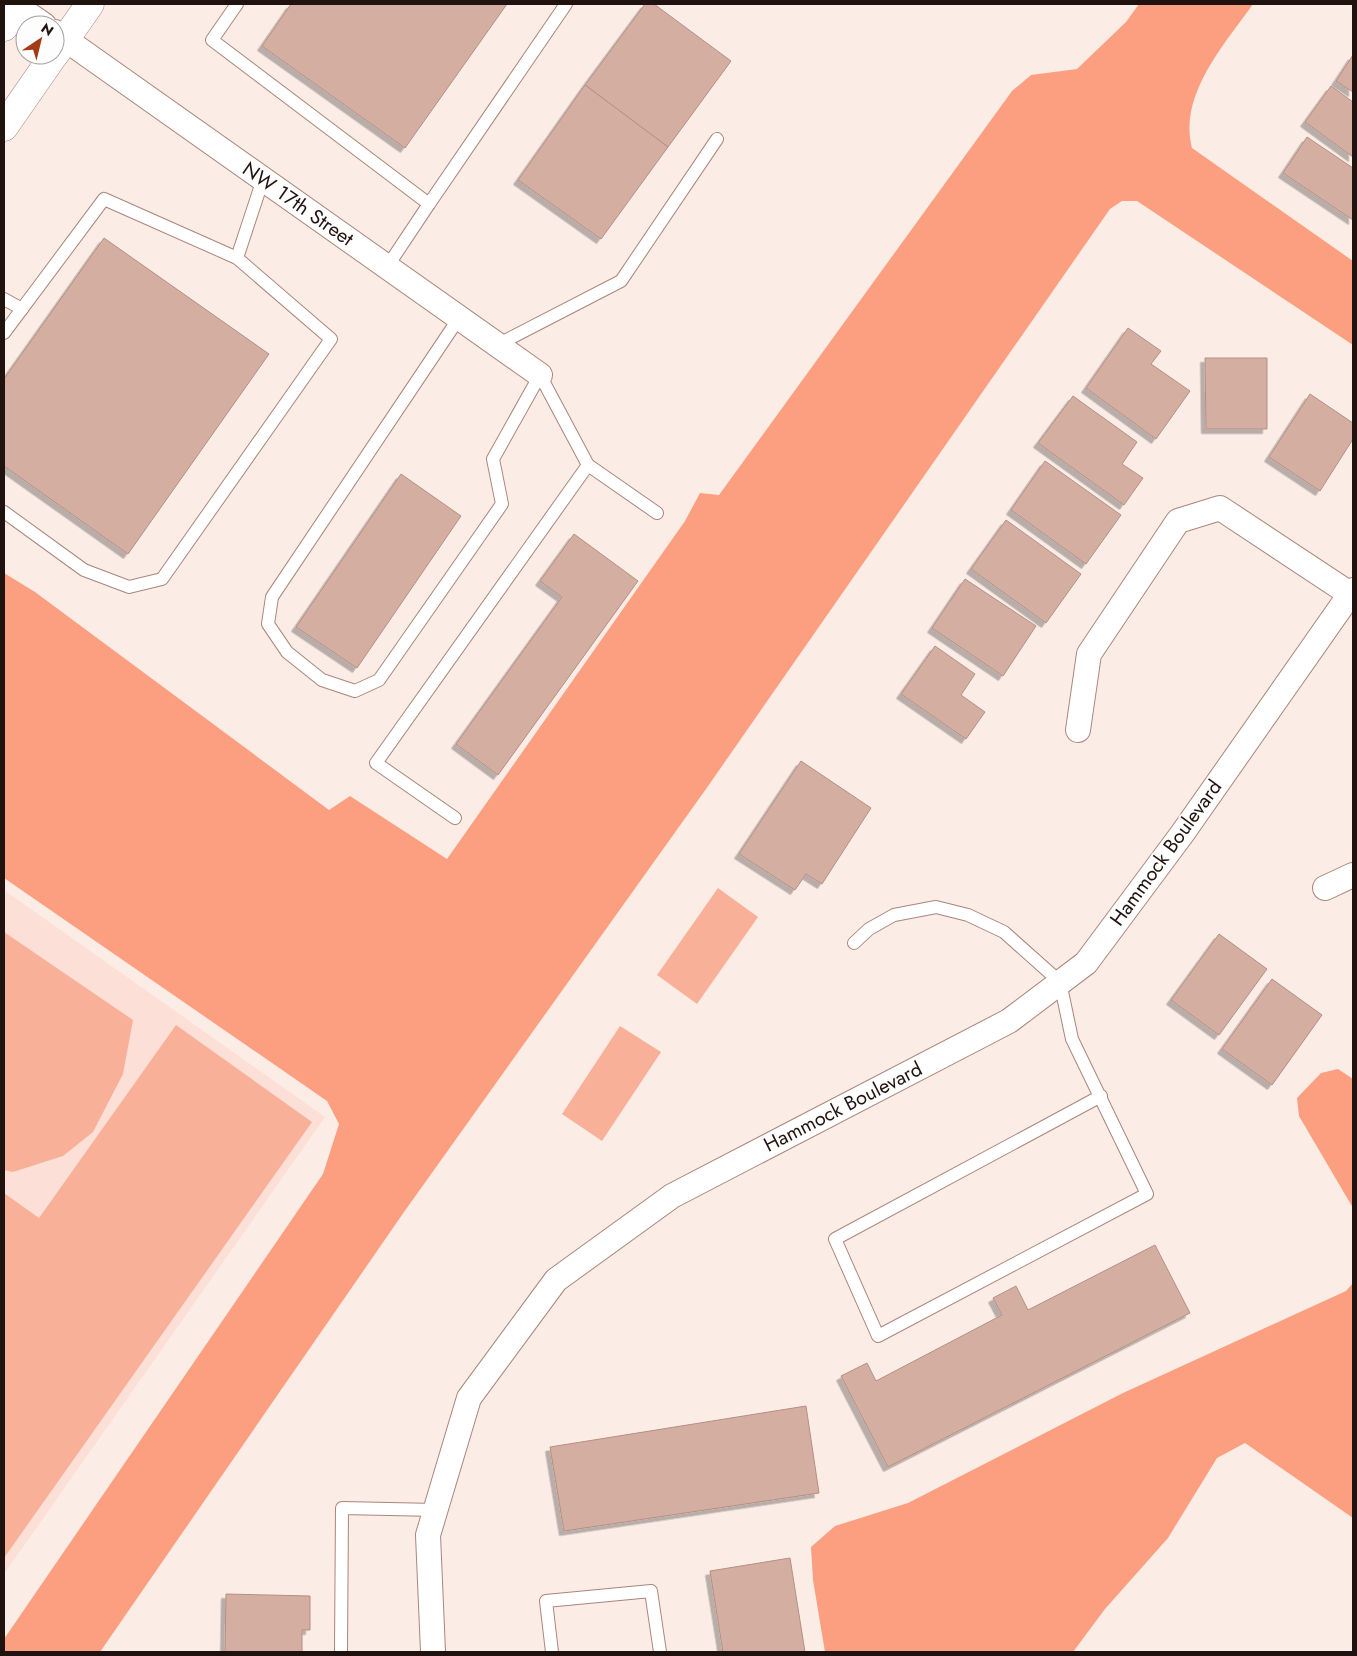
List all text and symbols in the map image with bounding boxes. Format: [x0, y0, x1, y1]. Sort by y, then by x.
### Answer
north arrow [15, 15, 65, 65]
text: N [37, 18, 58, 41]
street label: NW 17th Street [237, 155, 360, 253]
street label: Hammock Boulevard [1103, 774, 1229, 932]
street label: Hammock Boulevard [759, 1055, 927, 1159]

